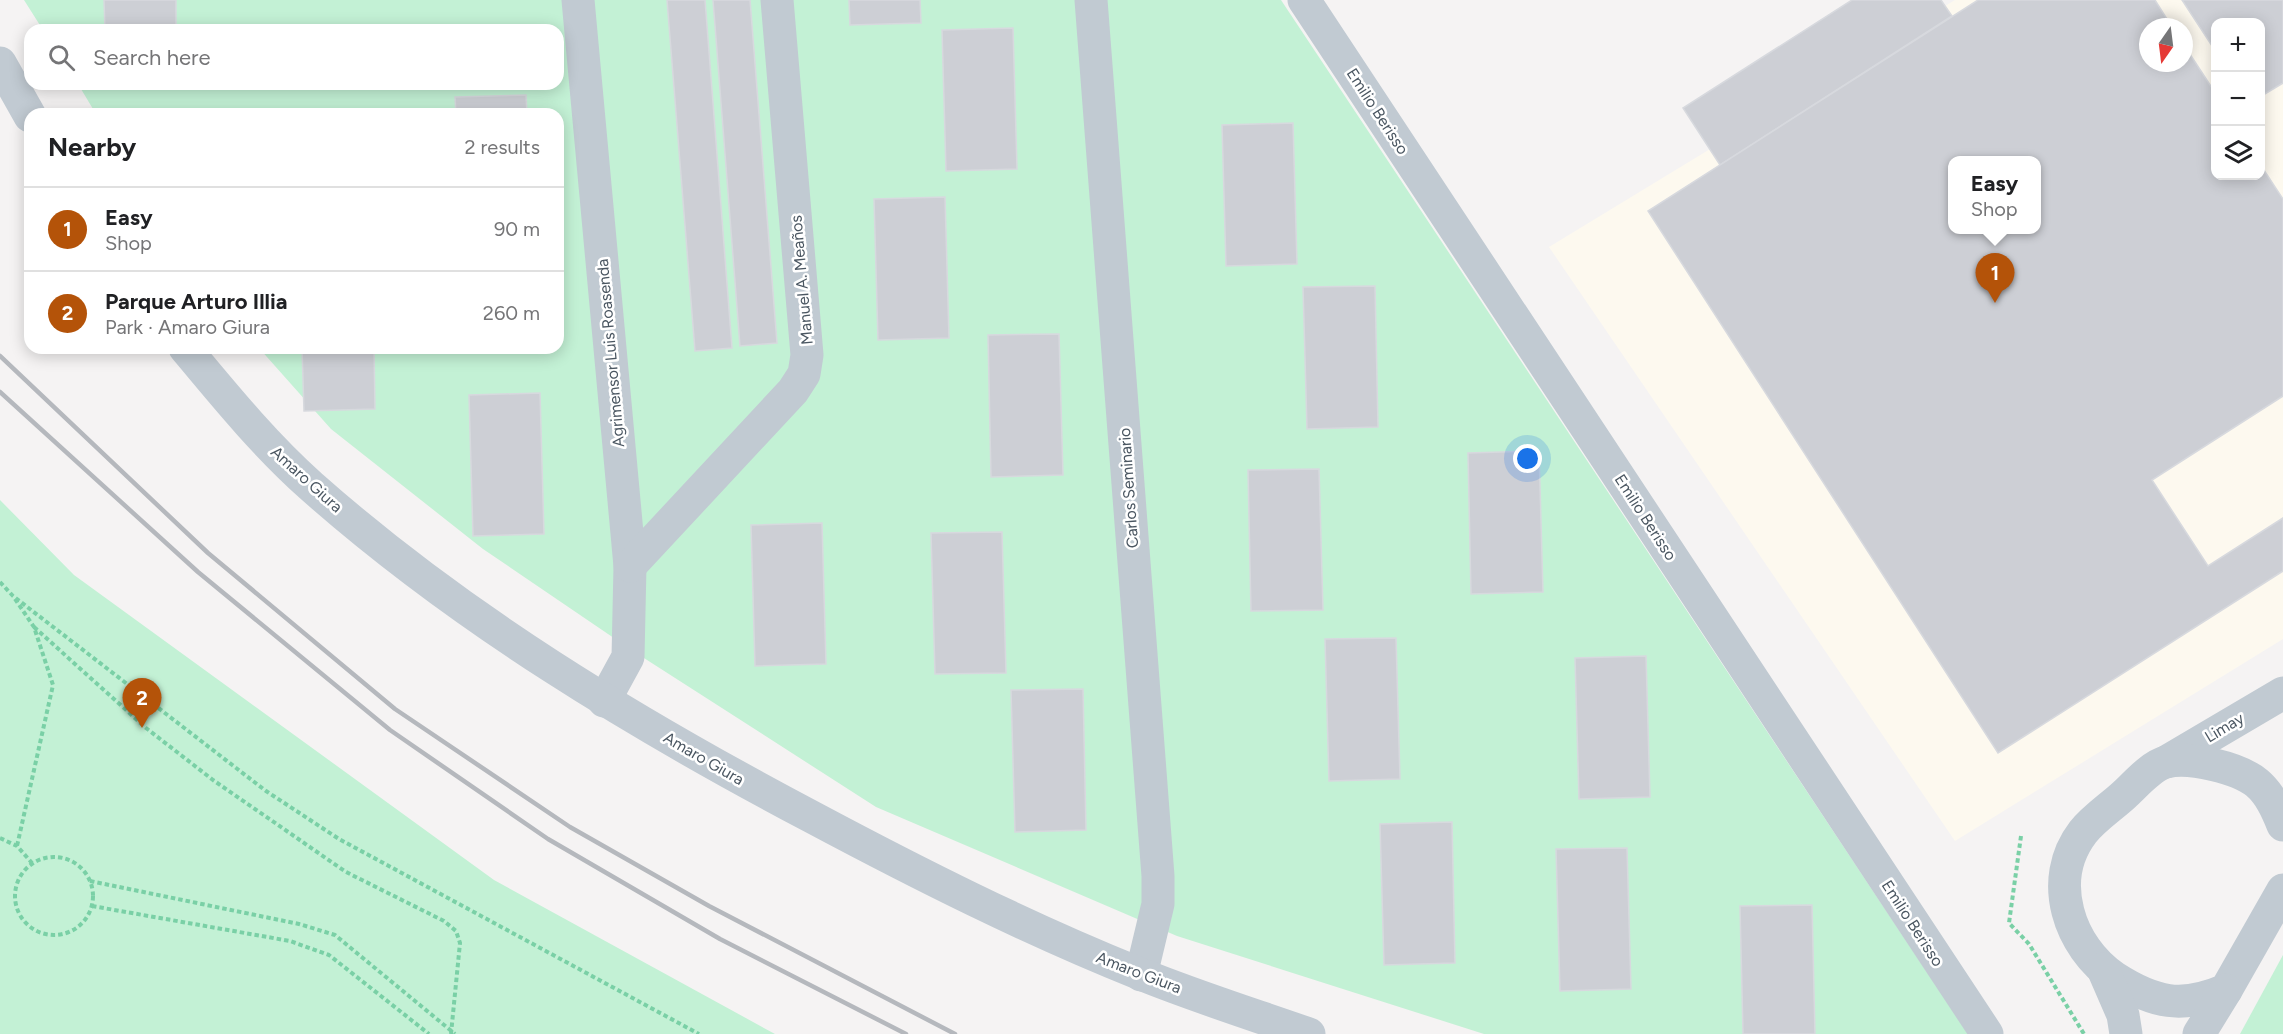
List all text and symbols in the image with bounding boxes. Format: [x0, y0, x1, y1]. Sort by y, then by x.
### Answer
north arrow [2139, 18, 2193, 72]
map controls [2211, 18, 2265, 180]
button: + [2211, 18, 2265, 72]
search box [24, 24, 564, 90]
icon: search [45, 41, 78, 74]
text: Search here [93, 44, 211, 71]
street label: Emilio Berisso [1343, 65, 1413, 158]
button: − [2211, 72, 2265, 126]
button: layers [2211, 126, 2265, 180]
text: Nearby [48, 131, 136, 163]
text: 2 results [464, 135, 540, 159]
popup [1948, 156, 2041, 234]
text: Easy [1971, 170, 2018, 197]
text: Shop [1971, 197, 2018, 221]
text: Easy [105, 204, 153, 231]
street label: Manuel A. Meaños [786, 214, 817, 346]
text: 1 [63, 217, 72, 241]
text: 90 m [494, 217, 540, 241]
text: Shop [105, 231, 152, 255]
pin: 1 [1976, 254, 2014, 303]
street label: Agrimensor Luis Roasenda [593, 258, 628, 448]
text: Parque Arturo Illia [105, 288, 287, 315]
text: 2 [62, 301, 73, 325]
text: 260 m [483, 301, 540, 325]
text: Park · Amaro Giura [105, 315, 270, 339]
street label: Carlos Seminario [1115, 427, 1142, 549]
street label: Amaro Giura [267, 442, 346, 516]
your location [1513, 444, 1542, 473]
street label: Emilio Berisso [1611, 471, 1681, 564]
pin: 2 [122, 678, 162, 728]
street label: Limay [2201, 708, 2248, 746]
street label: Amaro Giura [660, 728, 747, 789]
street label: Emilio Berisso [1878, 877, 1948, 970]
street label: Amaro Giura [1094, 948, 1184, 997]

